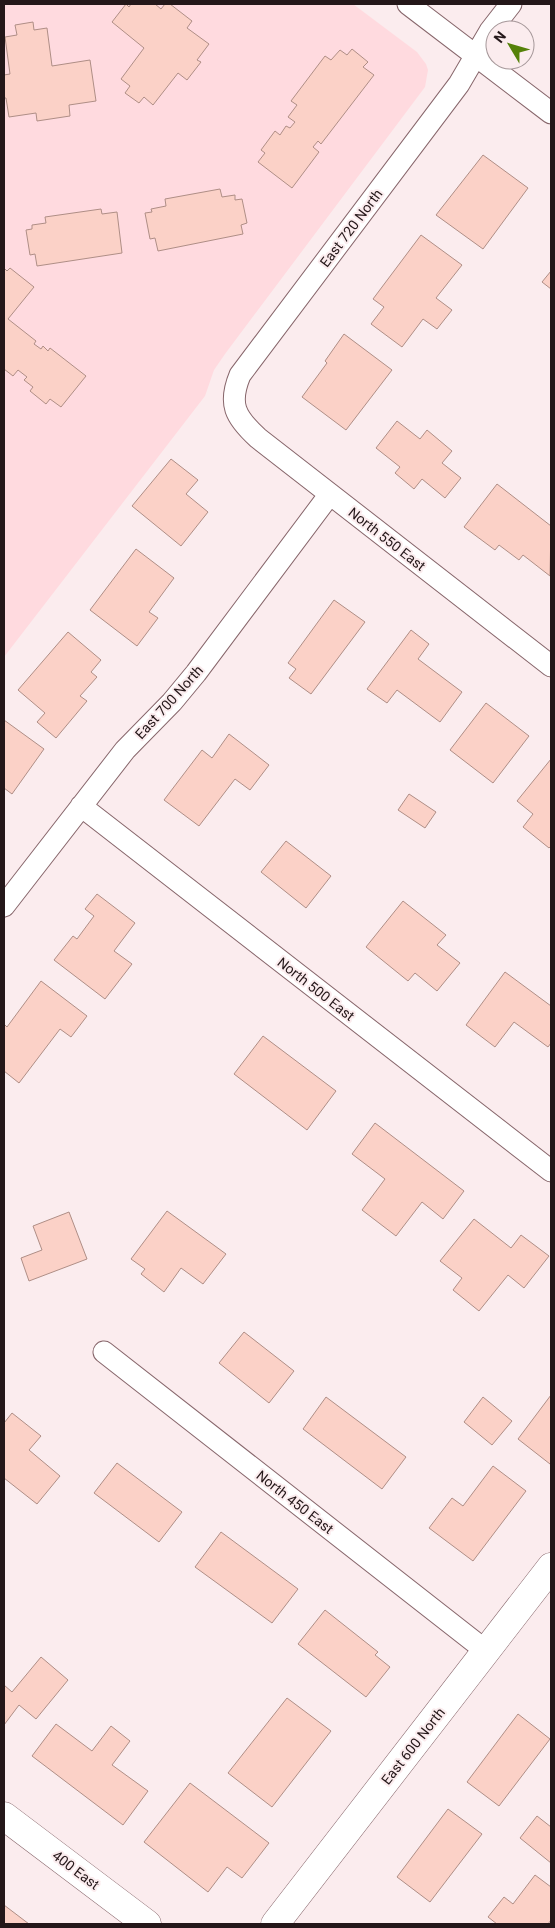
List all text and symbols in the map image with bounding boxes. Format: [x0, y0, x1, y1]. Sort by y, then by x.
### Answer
north arrow [485, 20, 535, 70]
text: N [490, 28, 509, 46]
street label: East 720 North [317, 186, 385, 270]
street label: North 550 East [345, 504, 429, 574]
street label: East 700 North [132, 662, 206, 742]
street label: North 500 East [274, 954, 358, 1024]
street label: North 450 East [253, 1467, 337, 1537]
street label: East 600 North [378, 1704, 448, 1788]
street label: 400 East [49, 1847, 103, 1893]

